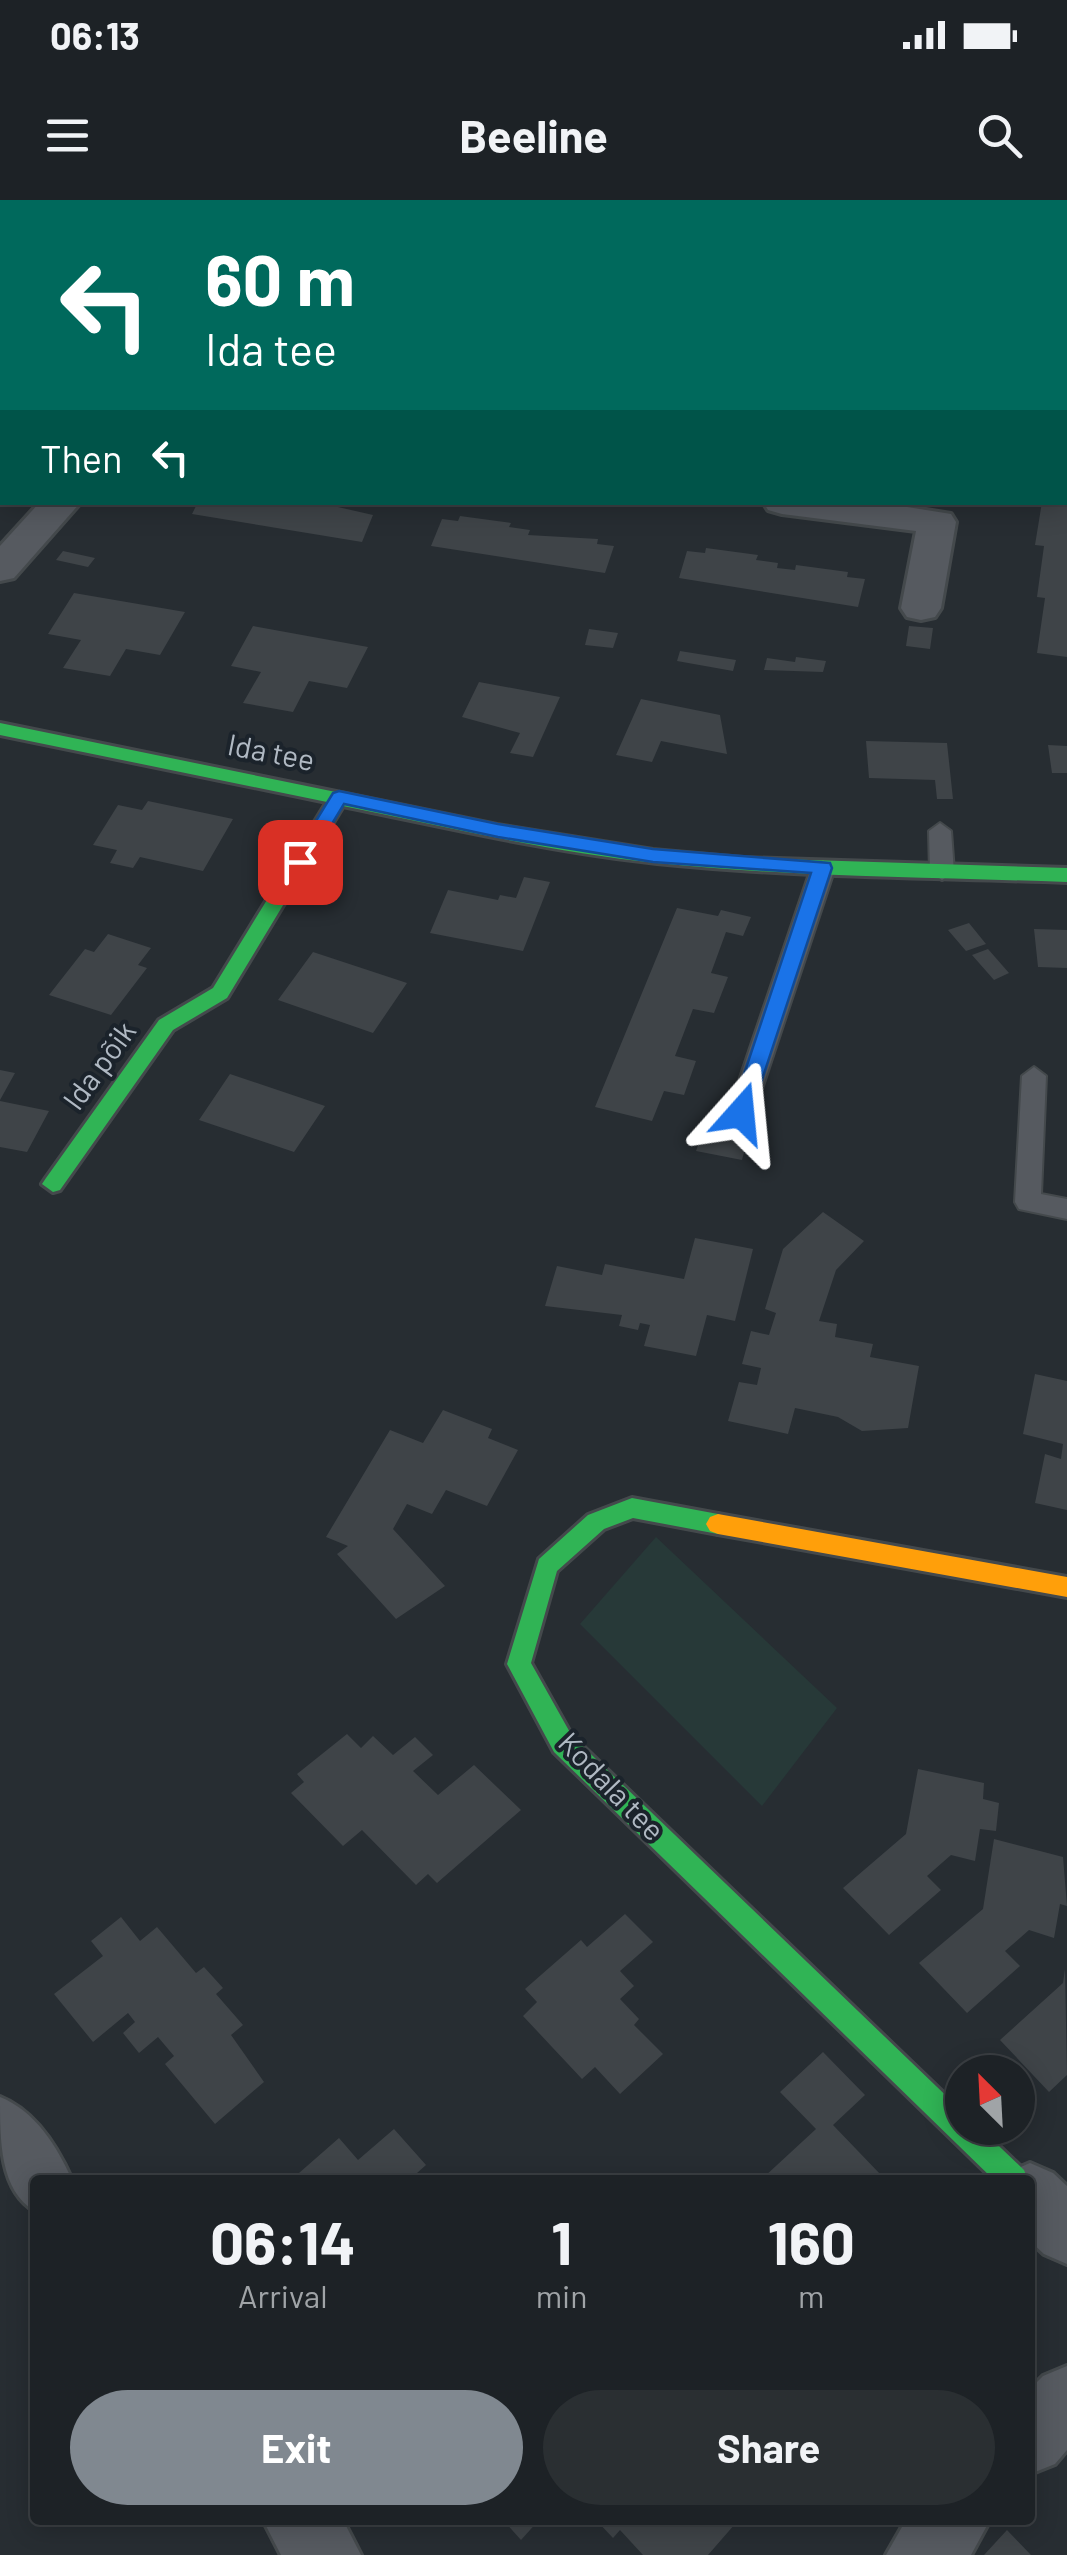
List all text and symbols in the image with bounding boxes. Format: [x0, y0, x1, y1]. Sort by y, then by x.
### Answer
text: 06:13 [50, 12, 140, 58]
icon: menu [40, 108, 95, 163]
text: Beeline [459, 108, 608, 162]
icon: search [972, 108, 1027, 163]
text: 60 m [205, 236, 355, 320]
icon: left [40, 240, 170, 370]
text: Ida tee [205, 321, 337, 375]
icon: left [143, 430, 198, 485]
text: Then [40, 435, 123, 481]
street label: Ida tee [225, 725, 318, 777]
pin [258, 820, 343, 905]
icon: arrive [273, 835, 328, 890]
street label: Ida põik [54, 1014, 143, 1116]
position arrow [689, 1061, 793, 1165]
street label: Kodala tee [552, 1724, 673, 1847]
north arrow [945, 2055, 1035, 2145]
map controls [945, 2055, 1035, 2145]
text: 06:14 [210, 2205, 356, 2277]
text: 1 [551, 2205, 572, 2277]
text: 160 [767, 2205, 855, 2277]
text: Arrival [238, 2276, 328, 2314]
text: min [536, 2276, 588, 2314]
text: m [798, 2276, 824, 2314]
button: Exit [70, 2390, 523, 2505]
button: Share [543, 2390, 995, 2505]

